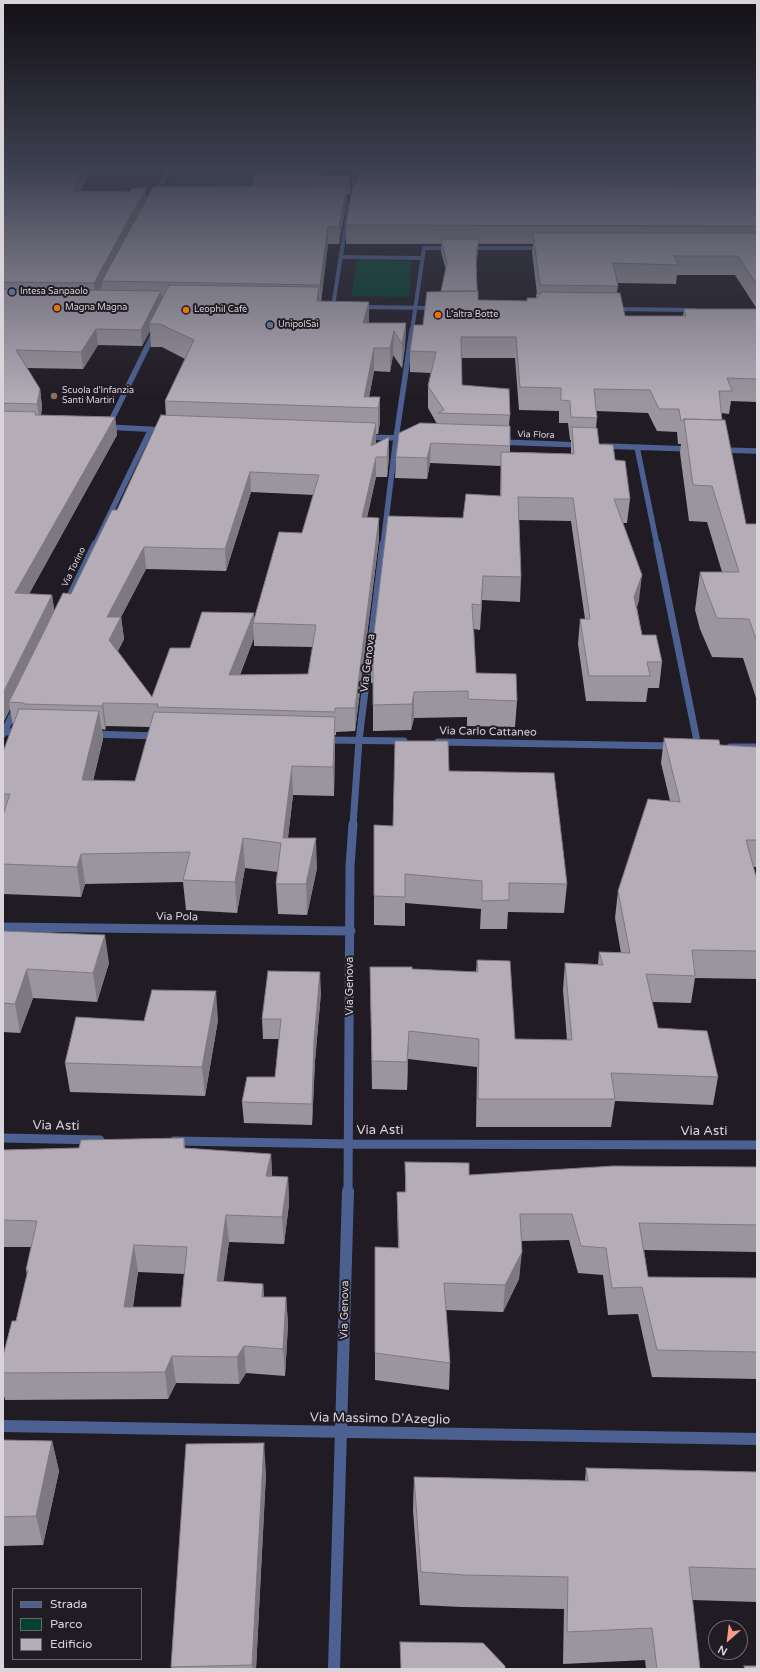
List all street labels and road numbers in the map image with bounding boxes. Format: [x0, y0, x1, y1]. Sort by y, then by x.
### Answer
street label: Via Flora [517, 429, 555, 441]
street label: Via Torino [60, 545, 88, 589]
street label: Via Genova [358, 633, 378, 693]
street label: Via Carlo Cattaneo [439, 725, 537, 739]
street label: Via Pola [156, 910, 198, 924]
street label: Via Genova [343, 956, 357, 1016]
street label: Via Asti [32, 1118, 80, 1134]
street label: Via Asti [357, 1123, 403, 1139]
street label: Via Asti [681, 1124, 727, 1140]
street label: Via Genova [338, 1280, 352, 1340]
street label: Via Massimo D'Azeglio [310, 1410, 450, 1428]

